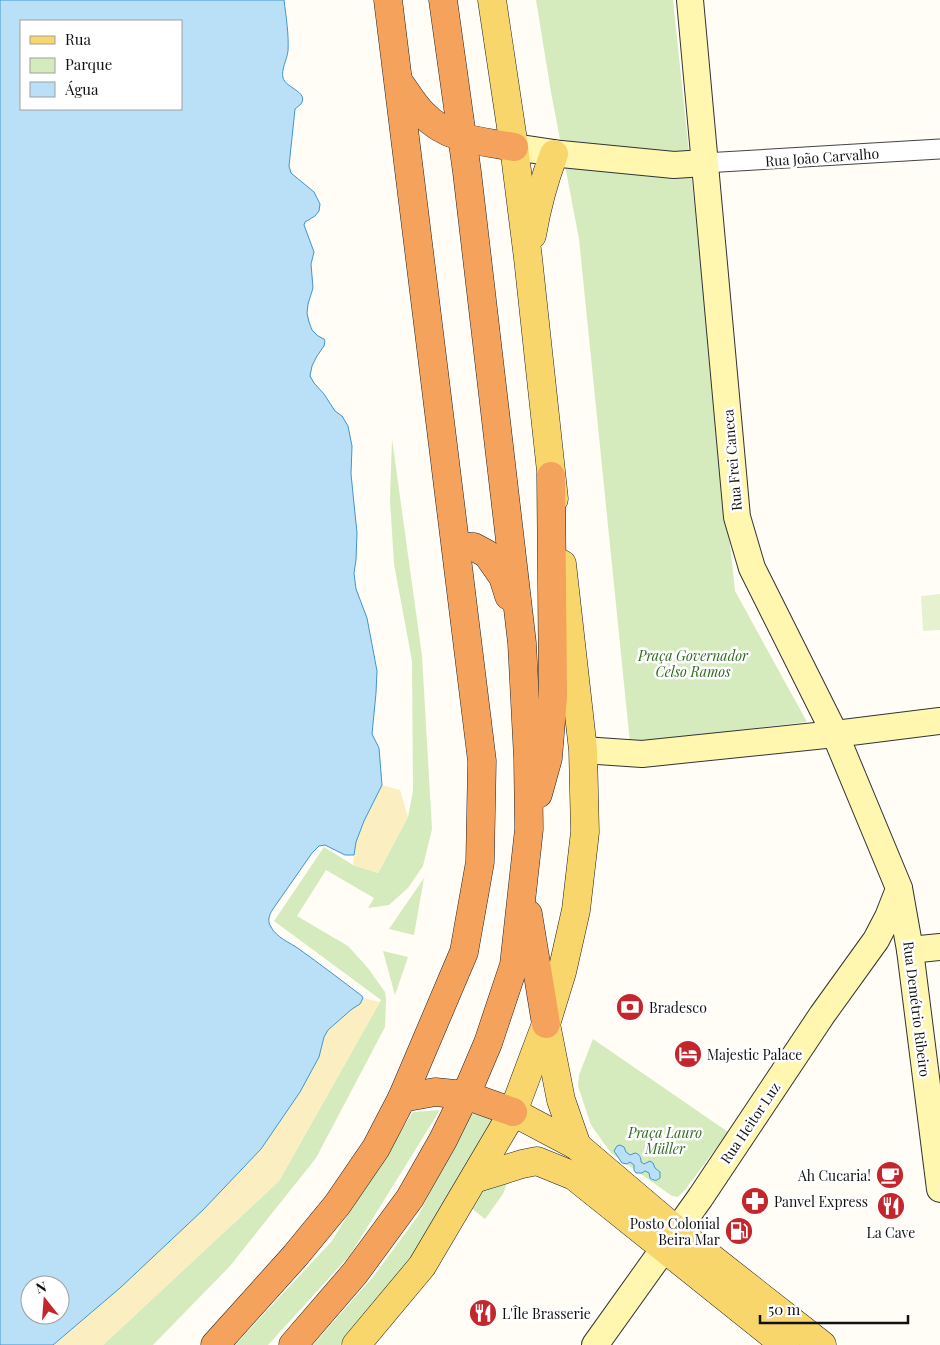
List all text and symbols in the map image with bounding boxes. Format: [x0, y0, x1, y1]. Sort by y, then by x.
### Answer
legend [20, 20, 182, 110]
text: Rua [65, 29, 91, 49]
text: Parque [65, 54, 112, 74]
text: Água [64, 79, 99, 99]
street label: Rua João Carvalho [764, 144, 880, 170]
street label: Rua Frei Caneca [718, 408, 746, 512]
park label: Praça Governador Celso Ramos [637, 646, 749, 681]
street label: Rua Demétrio Ribeiro [899, 940, 935, 1078]
bank icon: Bradesco [615, 992, 645, 1022]
place label: Bradesco [649, 998, 707, 1017]
hotel icon: Majestic Palace [673, 1039, 703, 1069]
place label: Majestic Palace [707, 1045, 802, 1064]
street label: Rua Heitor Luz [716, 1078, 784, 1167]
park label: Praça Lauro Müller [627, 1123, 702, 1158]
cafe icon: Ah Cucaria! [875, 1160, 905, 1190]
place label: Ah Cucaria! [797, 1166, 871, 1185]
pharmacy icon: Panvel Express [740, 1186, 770, 1216]
restaurant icon: La Cave [876, 1191, 906, 1221]
place label: Panvel Express [774, 1192, 868, 1211]
place label: Posto Colonial Beira Mar [630, 1214, 721, 1249]
fuel station icon: Posto Colonial Beira Mar [724, 1216, 754, 1246]
place label: La Cave [867, 1223, 915, 1242]
north arrow [20, 1275, 70, 1325]
text: N [33, 1277, 49, 1298]
scale bar [760, 1292, 908, 1324]
restaurant icon: L'Île Brasserie [468, 1298, 498, 1328]
text: 50 m [768, 1299, 801, 1319]
place label: L'Île Brasserie [502, 1304, 591, 1323]

